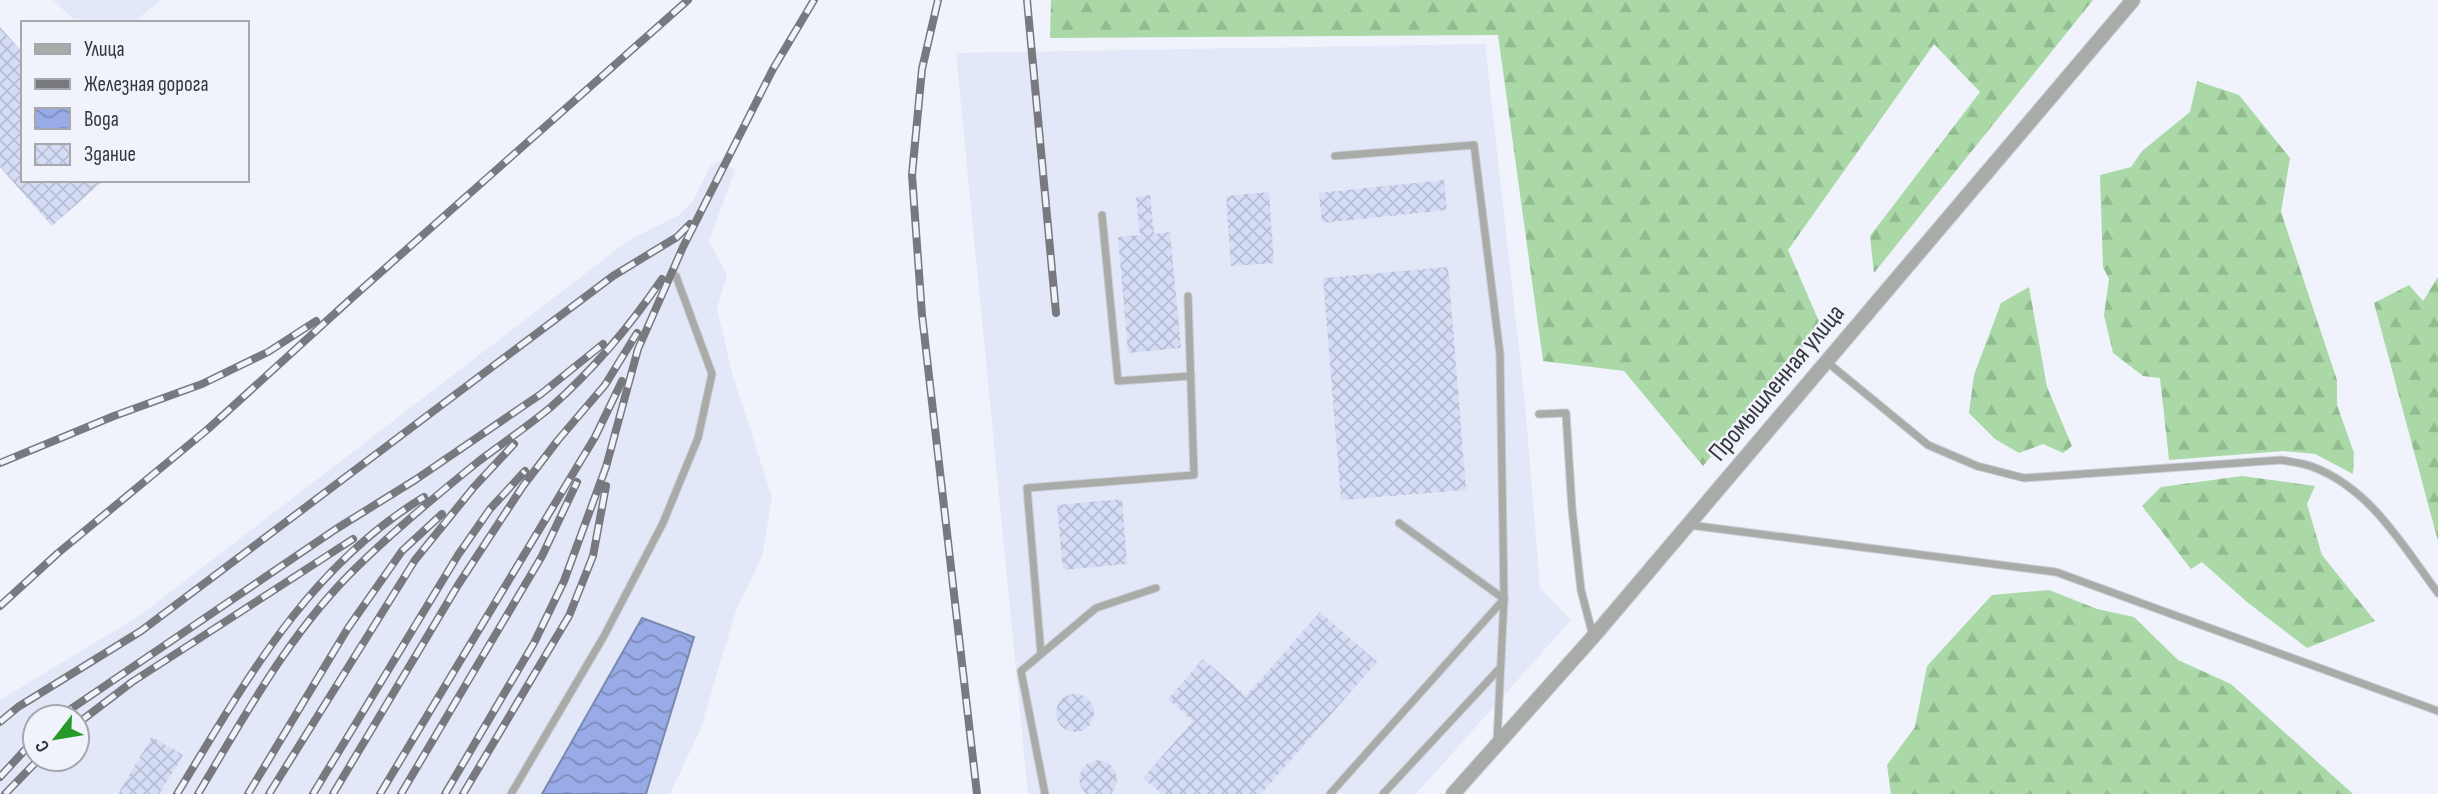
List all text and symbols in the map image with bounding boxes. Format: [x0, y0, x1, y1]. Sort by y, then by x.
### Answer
legend [21, 21, 248, 182]
text: Улица [84, 37, 125, 62]
text: Железная дорога [84, 72, 209, 97]
text: Вода [84, 107, 119, 132]
text: Здание [84, 142, 136, 167]
street label: Промышленная улица [1702, 298, 1852, 468]
north arrow [21, 703, 91, 773]
text: С [30, 736, 55, 756]

